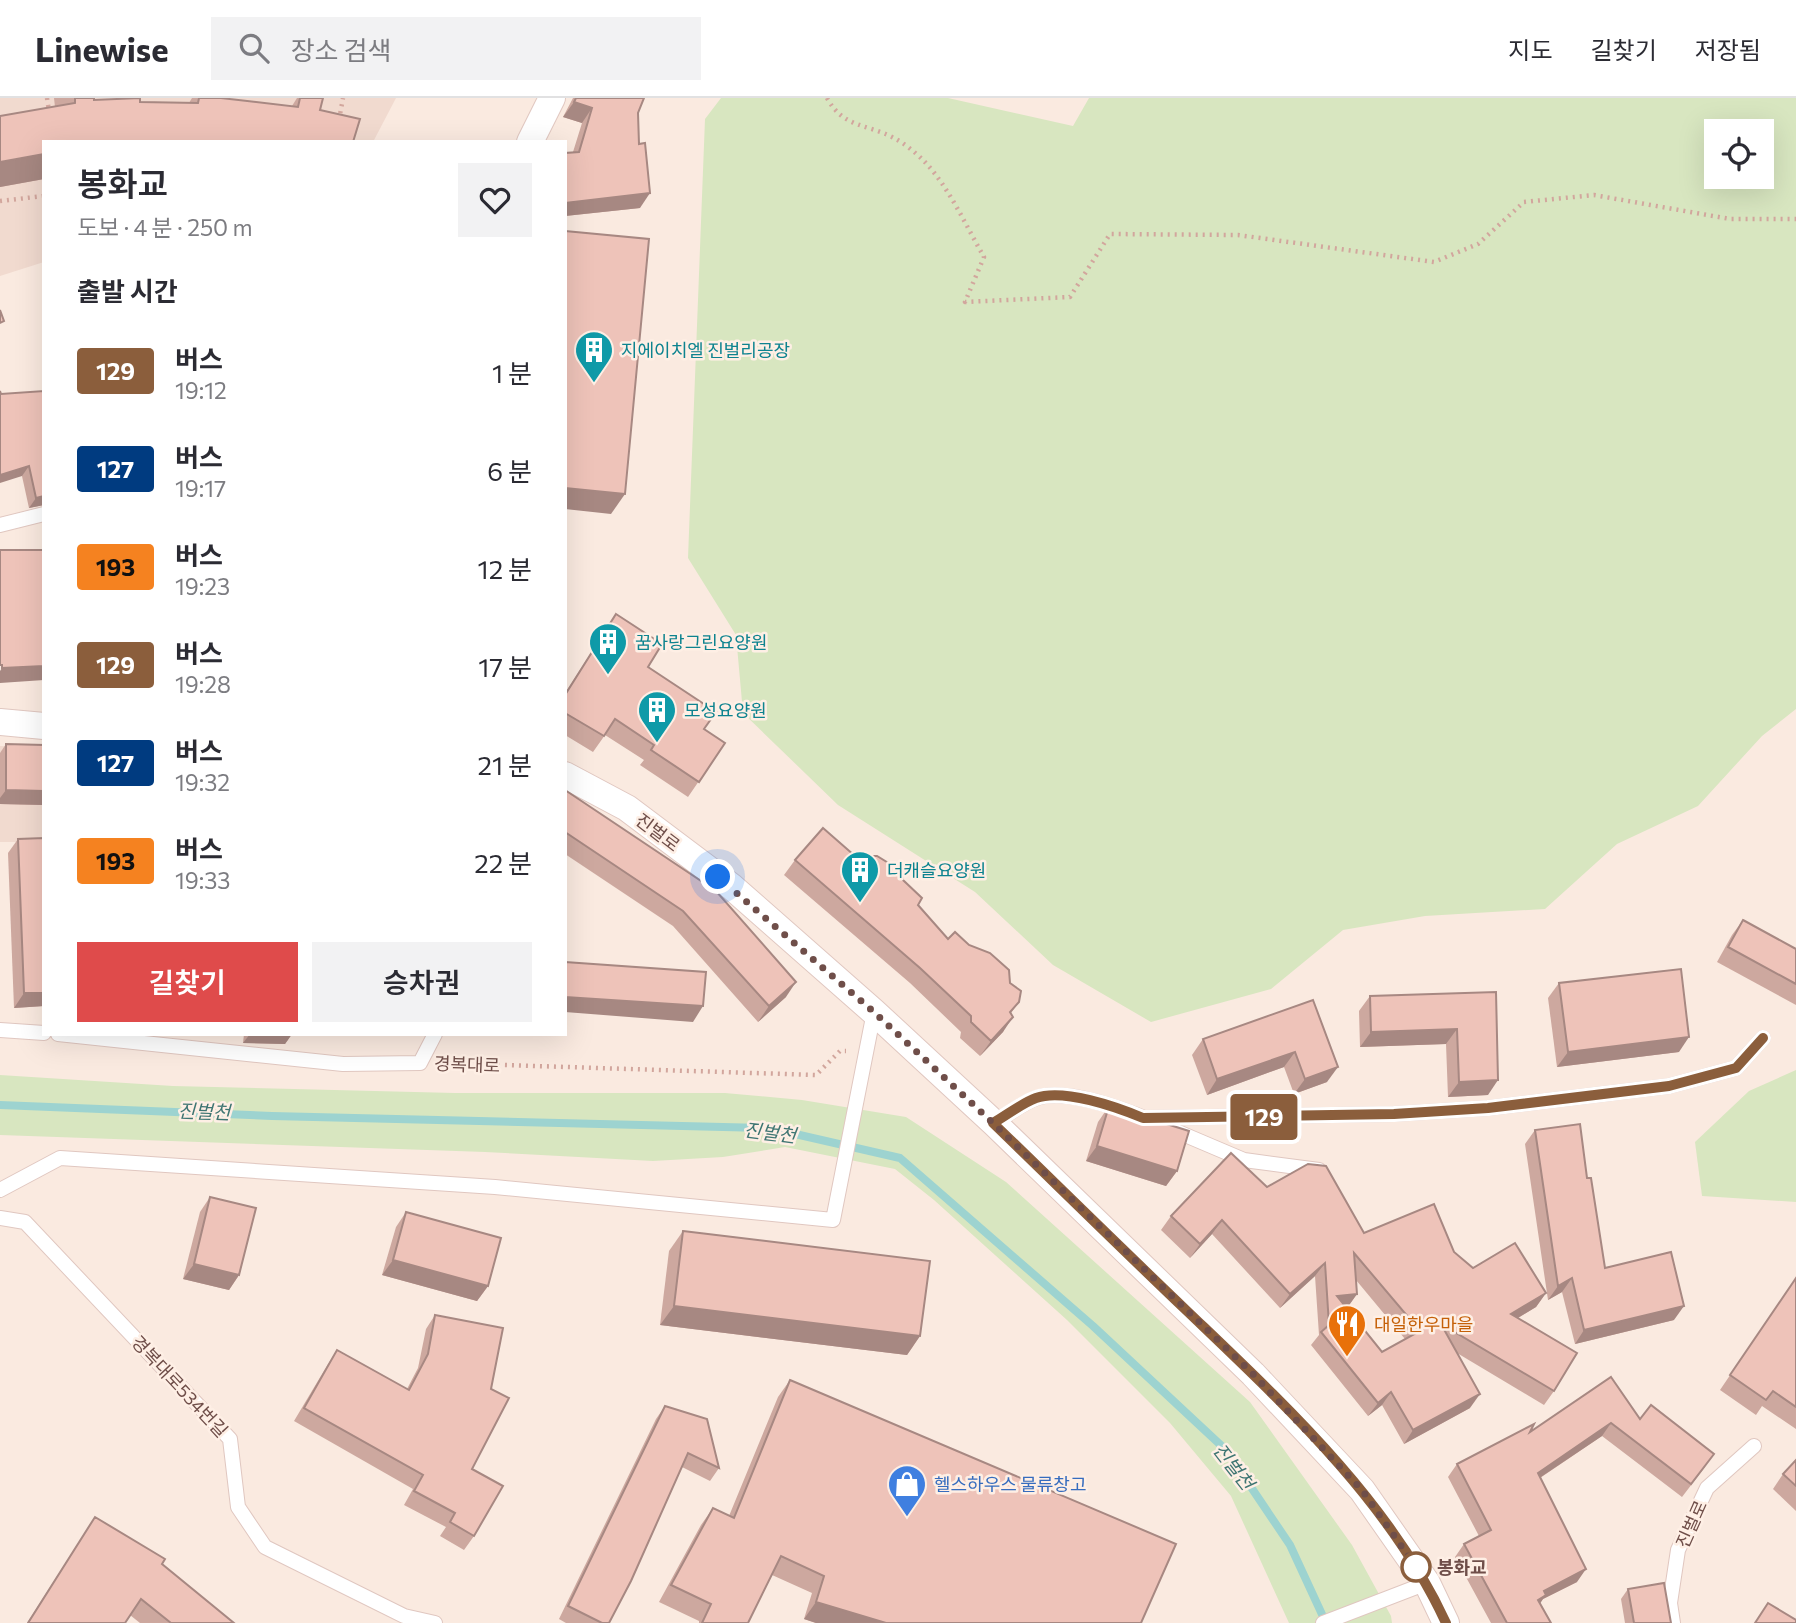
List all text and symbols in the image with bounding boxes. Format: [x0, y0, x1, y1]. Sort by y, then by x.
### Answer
search box [211, 17, 701, 80]
text: Linewise [35, 28, 169, 69]
icon: search [235, 29, 273, 67]
text: 장소 검색 [291, 34, 391, 65]
text: 지도 [1508, 35, 1553, 64]
text: 길찾기 [1591, 35, 1657, 64]
text: 저장됨 [1695, 35, 1761, 64]
map controls [1704, 119, 1774, 189]
button: locate [1704, 119, 1774, 189]
text: 봉화교 [77, 162, 168, 203]
button: heart [458, 163, 532, 237]
text: 도보 · 4 분 · 250 m [77, 213, 253, 241]
text: 출발 시간 [77, 275, 178, 306]
building icon: 지에이치엘 진벌리공장 [573, 329, 615, 384]
place label: 지에이치엘 진벌리공장 [621, 339, 790, 361]
text: 버스 [175, 343, 223, 374]
text: 129 [96, 356, 135, 385]
text: 1 분 [492, 357, 532, 388]
text: 19:12 [175, 376, 227, 404]
text: 버스 [175, 441, 223, 472]
text: 127 [97, 454, 134, 483]
text: 6 분 [487, 455, 532, 486]
text: 19:17 [175, 474, 226, 502]
text: 버스 [175, 539, 223, 570]
text: 193 [96, 552, 135, 581]
text: 12 분 [478, 553, 532, 584]
text: 19:23 [175, 572, 230, 600]
building icon: 꿈사랑그린요양원 [587, 621, 629, 676]
place label: 꿈사랑그린요양원 [635, 631, 767, 653]
text: 버스 [175, 637, 223, 668]
text: 129 [96, 650, 135, 679]
text: 17 분 [478, 651, 532, 682]
text: 19:28 [175, 670, 231, 698]
building icon: 모성요양원 [636, 689, 678, 744]
place label: 모성요양원 [684, 699, 767, 721]
text: 버스 [175, 735, 223, 766]
text: 127 [97, 748, 134, 777]
text: 21 분 [478, 749, 532, 780]
text: 19:32 [175, 768, 230, 796]
street label: 진벌로 [632, 808, 684, 856]
text: 버스 [175, 833, 223, 864]
text: 193 [96, 846, 135, 875]
text: 22 분 [474, 847, 532, 878]
building icon: 더캐슬요양원 [839, 849, 881, 904]
your location [700, 859, 735, 894]
place label: 더캐슬요양원 [887, 859, 986, 881]
text: 19:33 [175, 866, 230, 894]
button: 길찾기 [77, 942, 298, 1022]
button: 승차권 [312, 942, 532, 1022]
street label: 경복대로 [434, 1052, 500, 1076]
line badge: 129 [1224, 1094, 1304, 1140]
water label: 진벌천 [177, 1099, 232, 1123]
text: 129 [1244, 1102, 1284, 1131]
water label: 진벌천 [743, 1117, 799, 1147]
restaurant icon: 대일한우마을 [1326, 1303, 1368, 1358]
place label: 대일한우마을 [1374, 1313, 1473, 1335]
street label: 경복대로534번길 [127, 1331, 233, 1441]
water label: 진벌천 [1209, 1438, 1260, 1495]
shop icon: 헬스하우스 물류창고 [886, 1463, 928, 1518]
place label: 헬스하우스 물류창고 [934, 1473, 1087, 1495]
street label: 진벌로 [1671, 1497, 1711, 1551]
marker: 봉화교 [1401, 1552, 1431, 1582]
place label: 봉화교 [1437, 1556, 1487, 1578]

